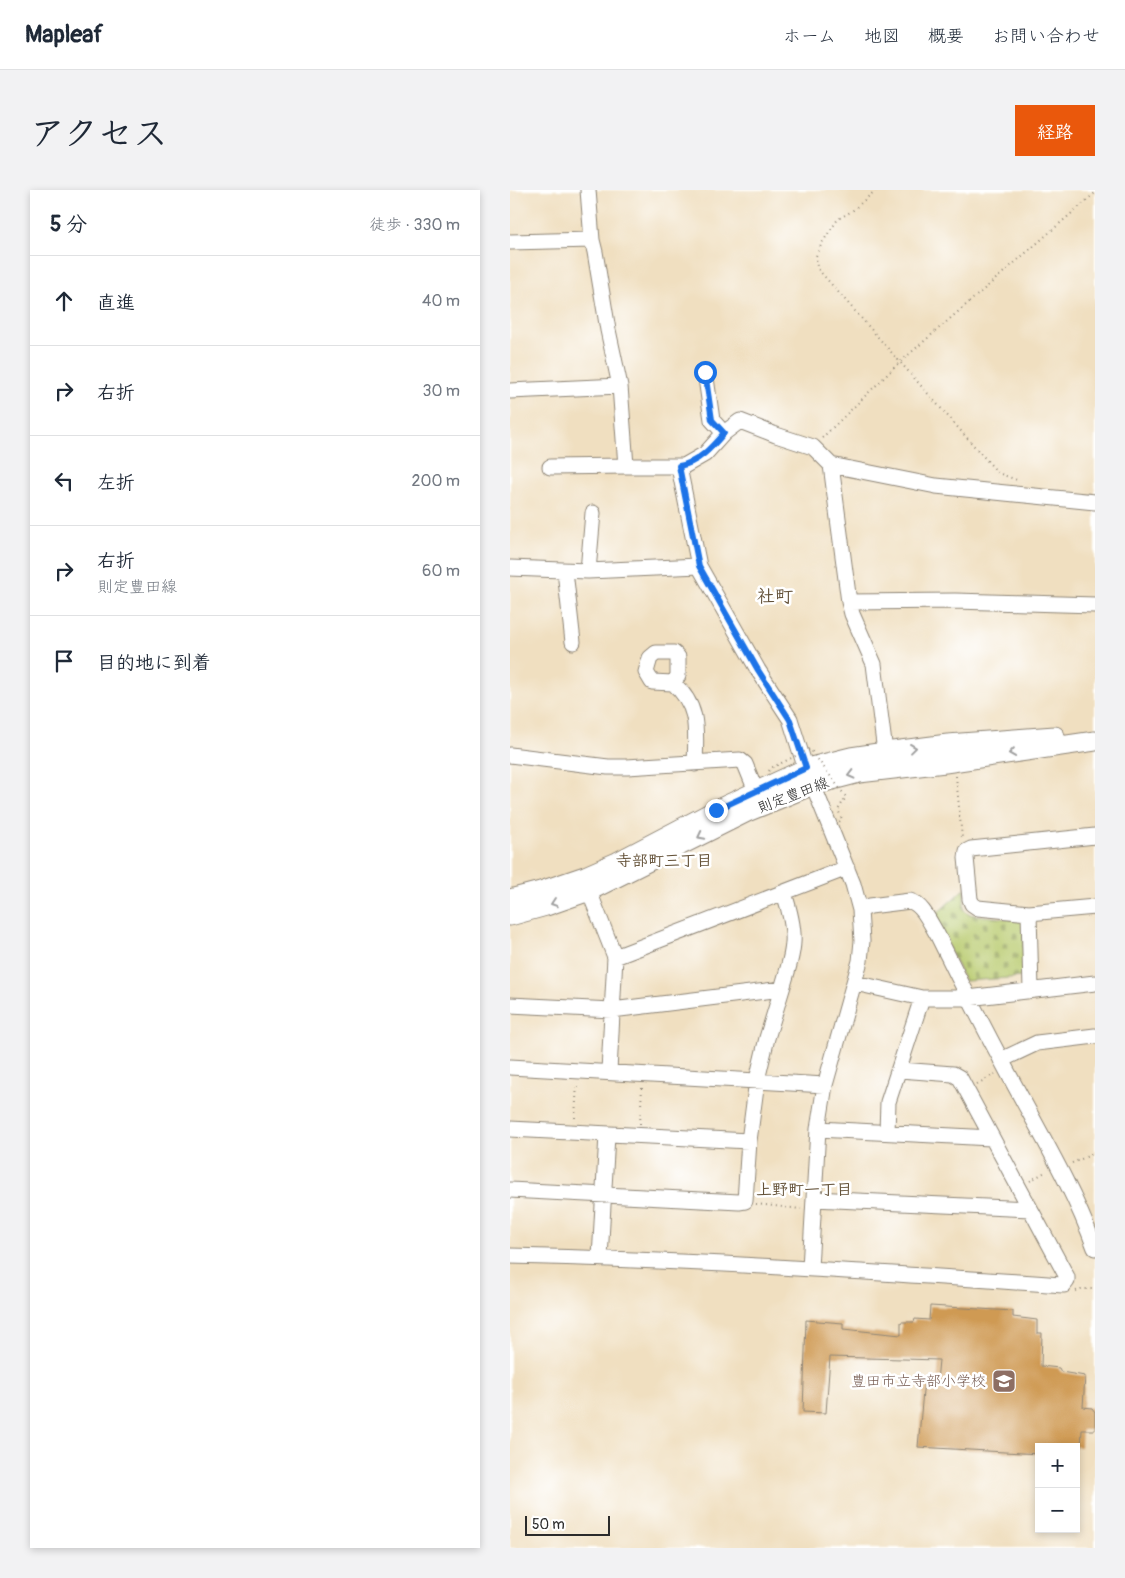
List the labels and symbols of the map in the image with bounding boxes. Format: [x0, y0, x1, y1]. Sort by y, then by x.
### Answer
route start [694, 361, 717, 384]
district label: 社町 [757, 585, 793, 608]
one-way arrow [910, 743, 918, 754]
one-way arrow [1008, 748, 1017, 758]
one-way arrow [848, 769, 856, 779]
street label: 則定豊田線 [755, 773, 832, 818]
route end [705, 799, 728, 822]
one-way arrow [697, 830, 706, 840]
district label: 寺部町三丁目 [616, 851, 712, 871]
one-way arrow [550, 898, 558, 908]
district label: 上野町一丁目 [756, 1180, 852, 1200]
school or university icon: 豊田市立寺部小学校 [991, 1368, 1017, 1394]
place label: 豊田市立寺部小学校 [851, 1372, 986, 1391]
scale bar [525, 1513, 610, 1536]

